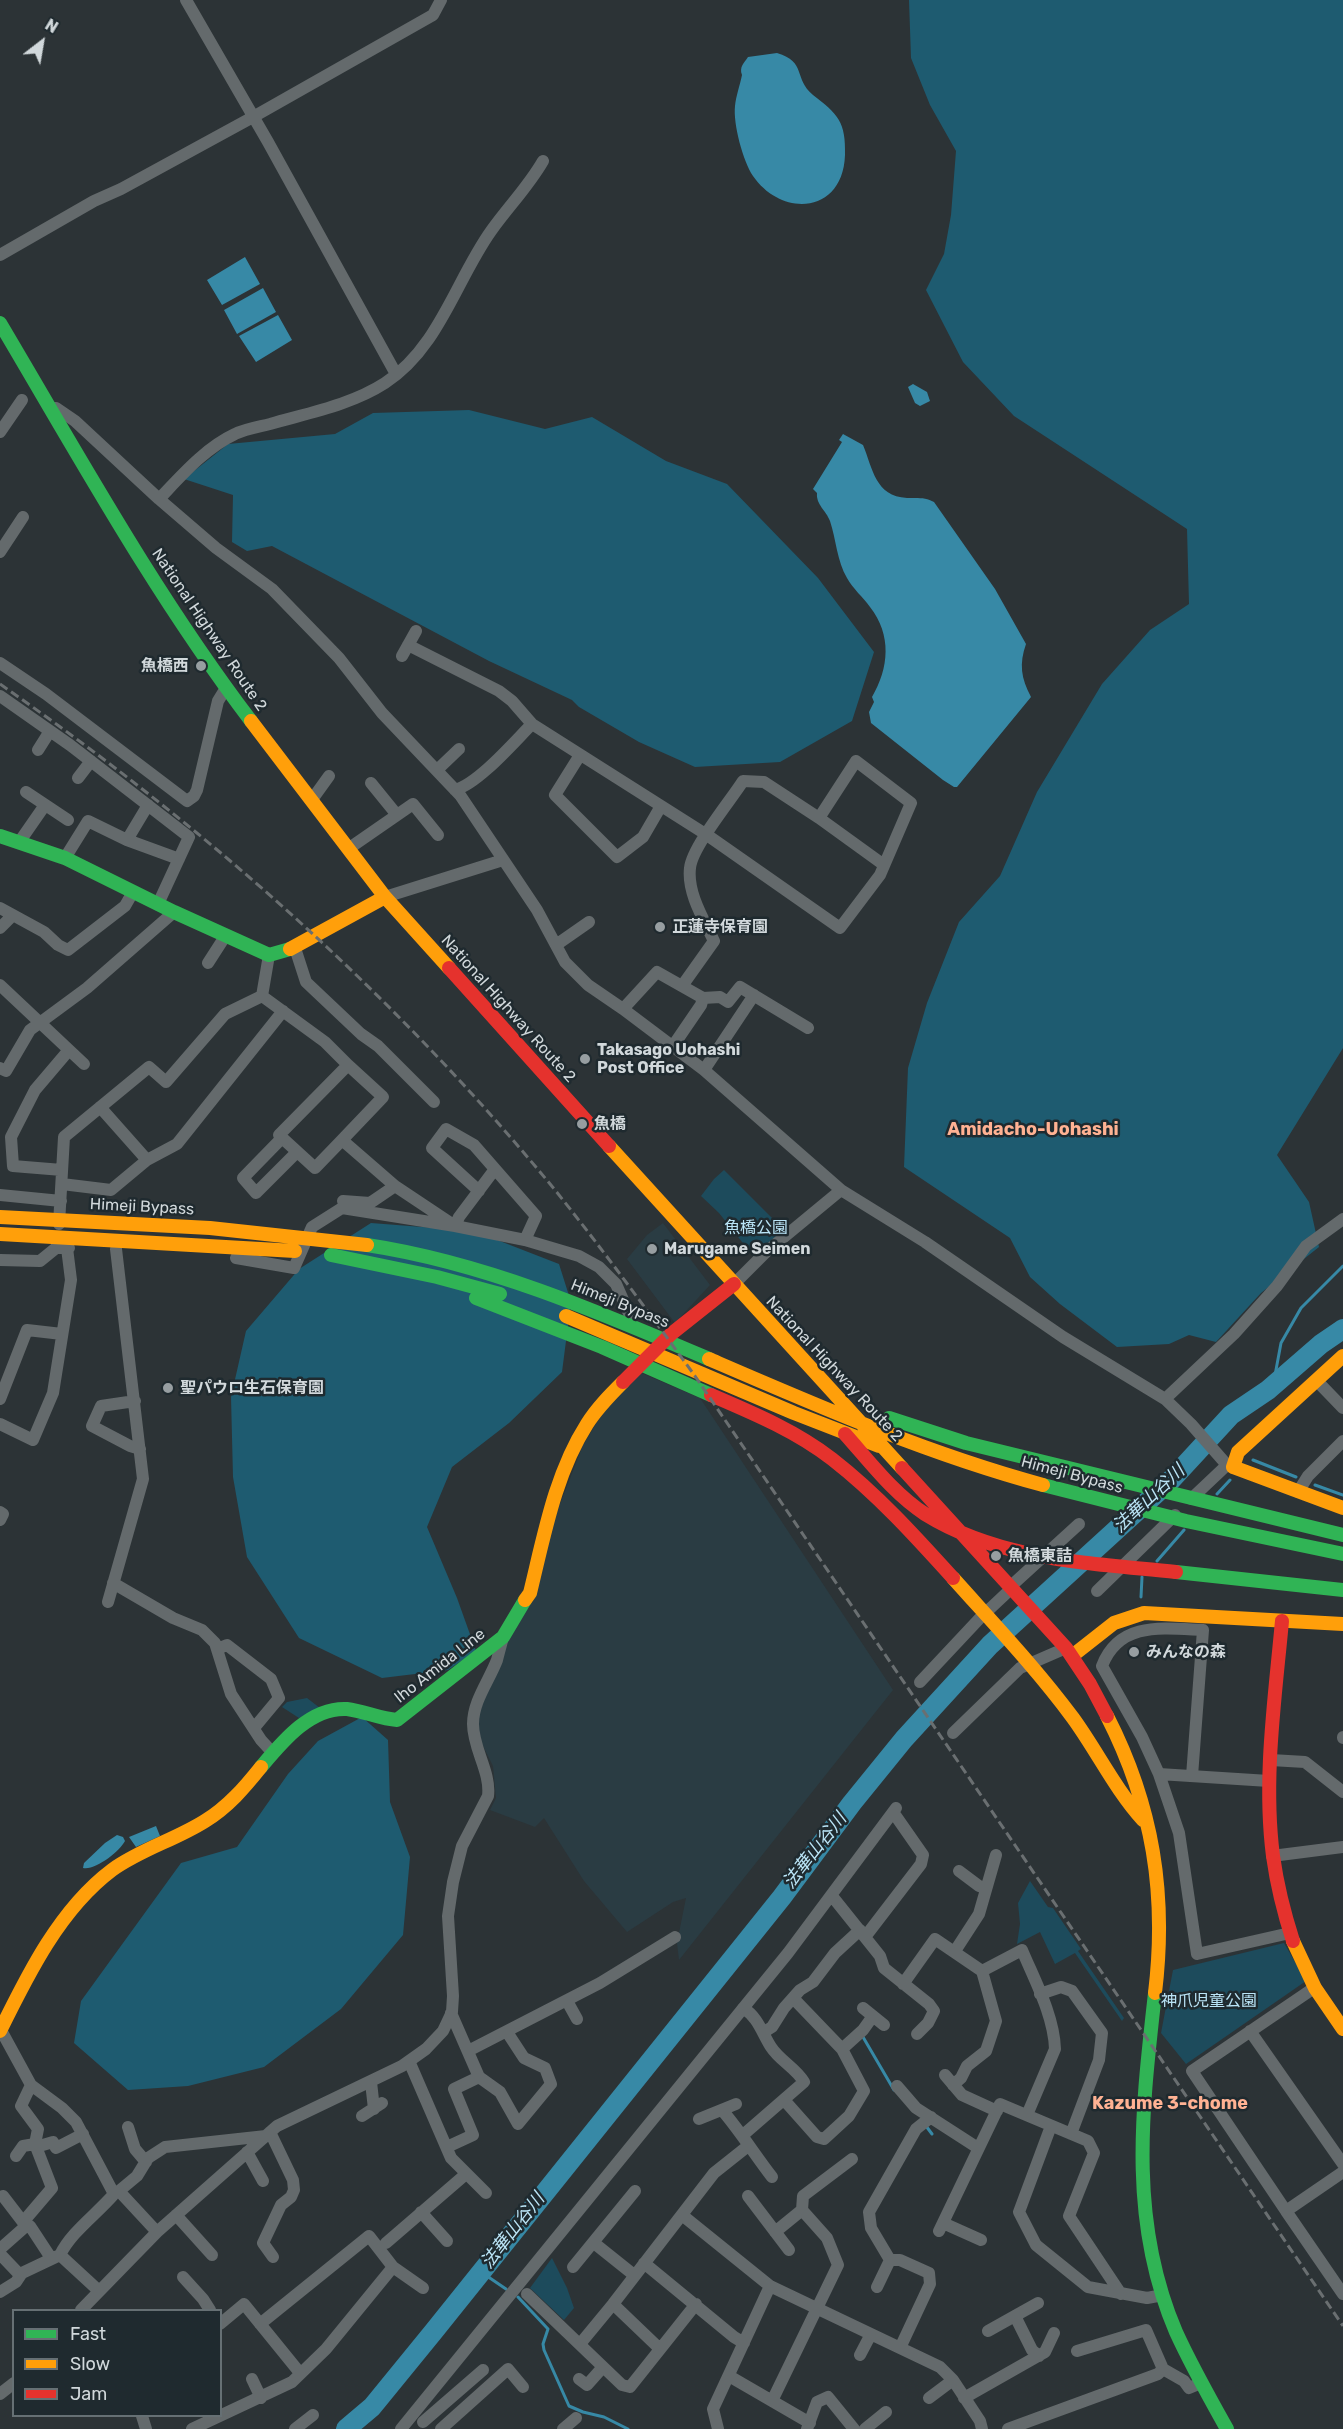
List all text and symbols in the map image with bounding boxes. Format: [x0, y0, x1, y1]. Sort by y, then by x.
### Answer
north arrow [12, 12, 72, 72]
text: N [42, 15, 61, 37]
street label: National Highway Route 2 [147, 545, 271, 715]
place label: 魚橋西 [141, 656, 189, 676]
marker: 魚橋西 [194, 659, 208, 673]
place label: 正蓮寺保育園 [672, 917, 768, 937]
marker: 正蓮寺保育園 [653, 920, 667, 934]
street label: National Highway Route 2 [437, 931, 579, 1087]
place label: Takasago Uohashi Post Office [597, 1040, 740, 1078]
marker: Takasago Uohashi Post Office [578, 1052, 592, 1066]
place label: 魚橋 [594, 1114, 626, 1134]
marker: 魚橋 [575, 1117, 589, 1131]
district label: Amidacho-Uohashi [947, 1119, 1119, 1141]
street label: Himeji Bypass [89, 1195, 195, 1219]
park label: 魚橋公園 [724, 1218, 788, 1238]
place label: Marugame Seimen [664, 1239, 810, 1259]
marker: Marugame Seimen [645, 1242, 659, 1256]
street label: Himeji Bypass [568, 1276, 672, 1332]
street label: National Highway Route 2 [762, 1292, 906, 1446]
place label: 聖パウロ生石保育園 [180, 1378, 324, 1398]
marker: 聖パウロ生石保育園 [161, 1381, 175, 1395]
street label: Himeji Bypass [1019, 1452, 1125, 1498]
water label: 法華山谷川 [1109, 1460, 1189, 1538]
place label: 魚橋東詰 [1008, 1546, 1072, 1566]
marker: 魚橋東詰 [989, 1549, 1003, 1563]
street label: Iho Amida Line [391, 1625, 489, 1707]
place label: みんなの森 [1146, 1642, 1226, 1662]
marker: みんなの森 [1127, 1645, 1141, 1659]
water label: 法華山谷川 [779, 1809, 851, 1893]
park label: 神爪児童公園 [1161, 1991, 1257, 2011]
district label: Kazume 3-chome [1092, 2093, 1248, 2115]
water label: 法華山谷川 [477, 2189, 549, 2273]
legend [12, 2309, 222, 2417]
text: Fast [70, 2323, 106, 2345]
text: Slow [70, 2353, 110, 2375]
text: Jam [70, 2383, 107, 2405]

